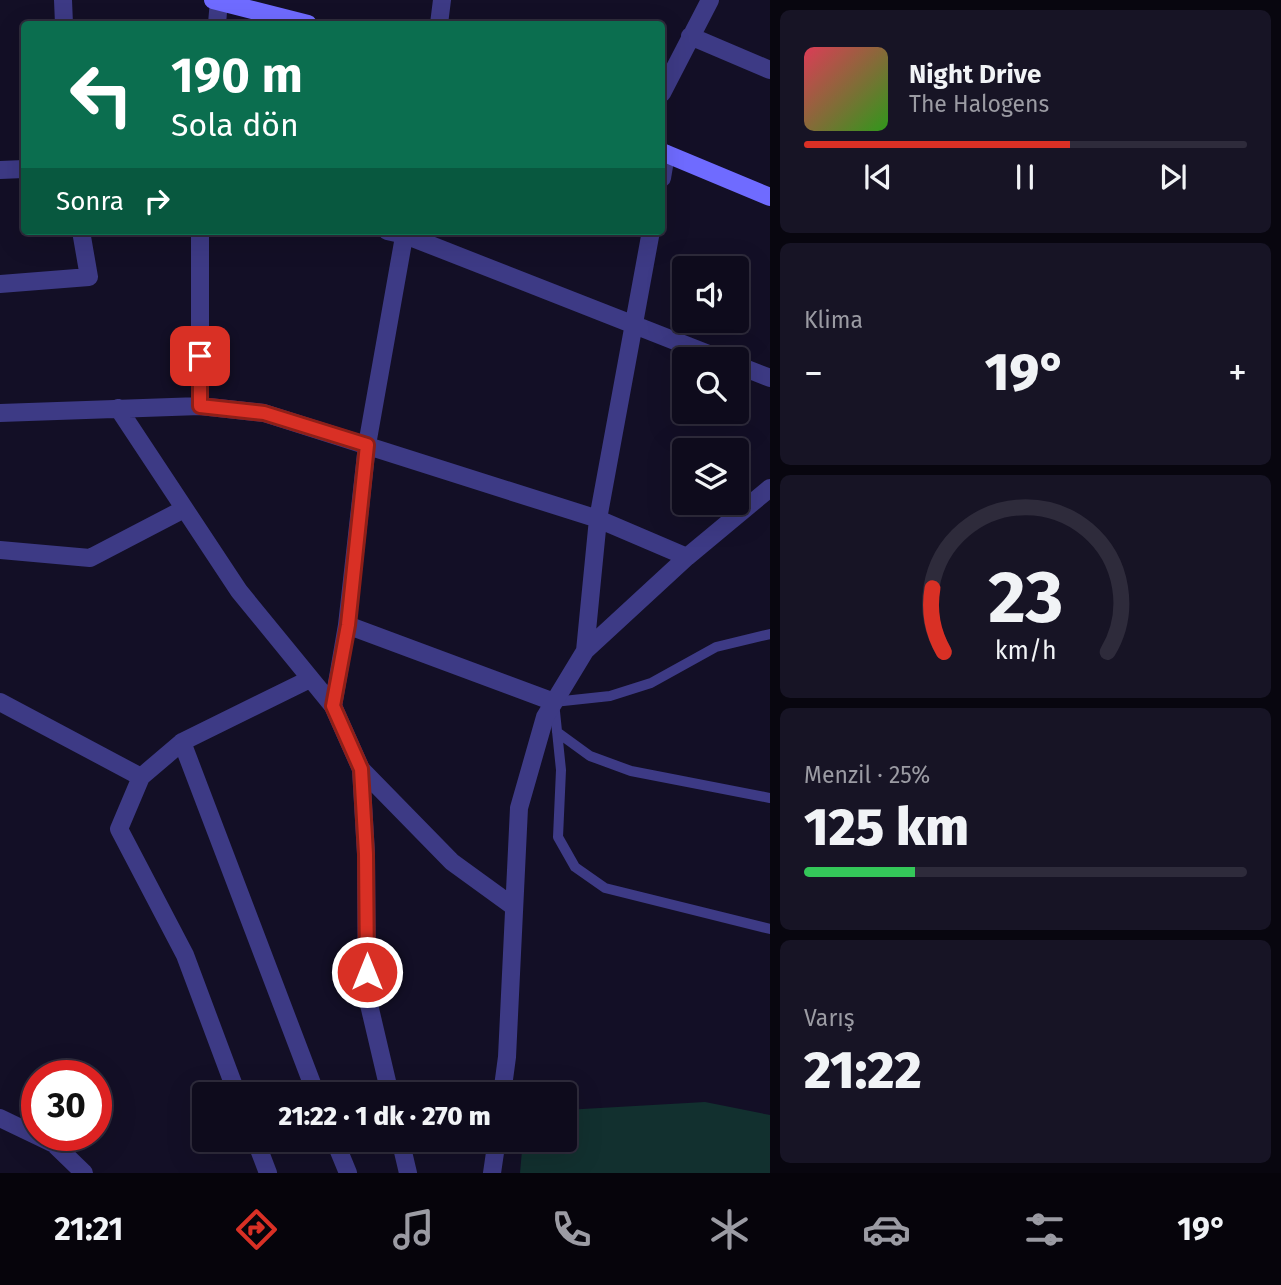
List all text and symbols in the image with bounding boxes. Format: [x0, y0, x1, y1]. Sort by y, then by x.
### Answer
text: 190 m [171, 46, 303, 105]
icon: left [56, 49, 147, 140]
text: Night Drive [909, 59, 1041, 90]
text: The Halogens [909, 90, 1049, 118]
text: Sola dön [171, 106, 299, 144]
icon: previous [859, 158, 897, 196]
icon: pause [1006, 158, 1044, 196]
icon: next [1154, 158, 1192, 196]
icon: right [138, 182, 176, 220]
text: Sonra [56, 186, 124, 217]
map controls [672, 256, 749, 515]
button: sound [672, 256, 749, 333]
text: Klima [804, 306, 863, 334]
pin [170, 326, 230, 386]
icon: arrive [181, 337, 219, 375]
text: 19° [985, 341, 1066, 404]
button: search [672, 347, 749, 424]
text: − [804, 350, 823, 396]
text: + [1228, 350, 1247, 396]
button: layers [672, 438, 749, 515]
text: 23 [988, 555, 1063, 642]
text: km/h [995, 636, 1056, 666]
text: Menzil · 25% [804, 761, 930, 789]
text: 125 km [804, 796, 969, 859]
position arrow [330, 935, 404, 1009]
text: Varış [804, 1004, 855, 1032]
text: 21:22 [804, 1039, 922, 1102]
speed limit sign: 30 [21, 1060, 112, 1151]
text: 21:22 · 1 dk · 270 m [278, 1101, 491, 1132]
icon: directions [232, 1205, 281, 1254]
icon: music [389, 1205, 438, 1254]
icon: phone [547, 1205, 596, 1254]
icon: climate [705, 1205, 754, 1254]
icon: car [862, 1205, 911, 1254]
icon: filters [1020, 1205, 1069, 1254]
text: 21:21 [54, 1210, 123, 1248]
text: 19° [1177, 1210, 1227, 1248]

